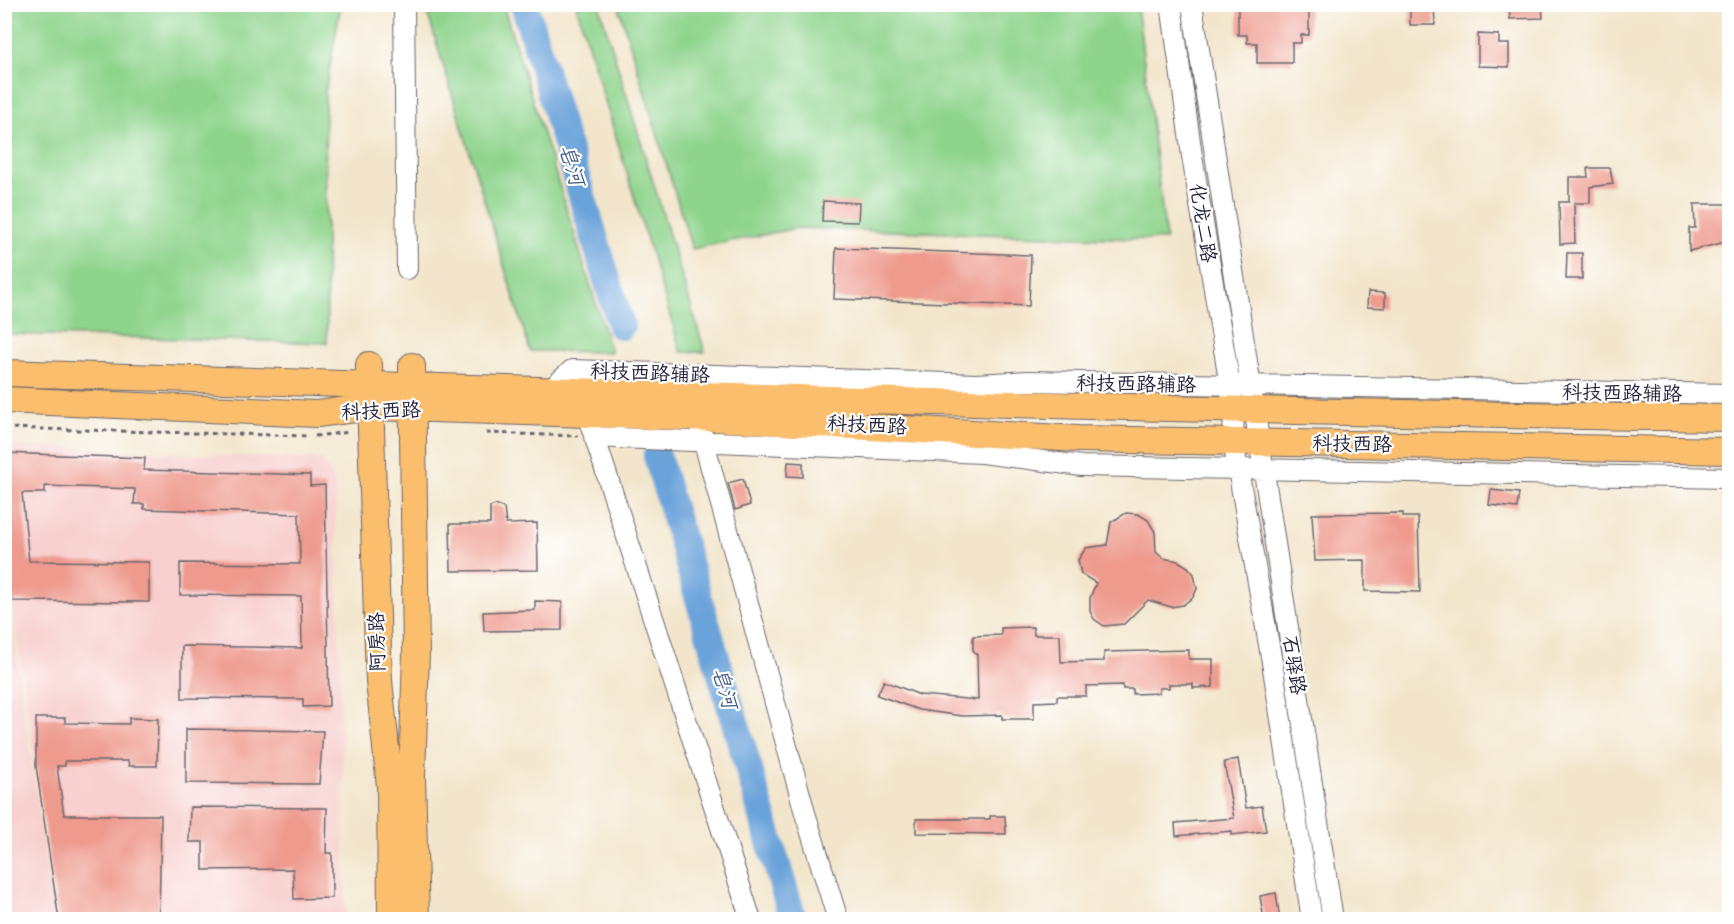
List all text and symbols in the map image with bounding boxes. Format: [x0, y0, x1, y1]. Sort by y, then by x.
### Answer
water label: 皂河 [554, 141, 590, 191]
street label: 化龙二路 [1185, 182, 1221, 265]
street label: 科技西路辅路 [590, 359, 711, 387]
street label: 科技西路辅路 [1076, 371, 1197, 397]
street label: 科技西路辅路 [1562, 380, 1683, 406]
street label: 科技西路 [341, 398, 422, 424]
street label: 科技西路 [826, 411, 909, 439]
street label: 科技西路 [1312, 432, 1393, 456]
street label: 阿房路 [364, 611, 390, 672]
street label: 石驿路 [1278, 634, 1310, 697]
water label: 皂河 [708, 665, 743, 714]

